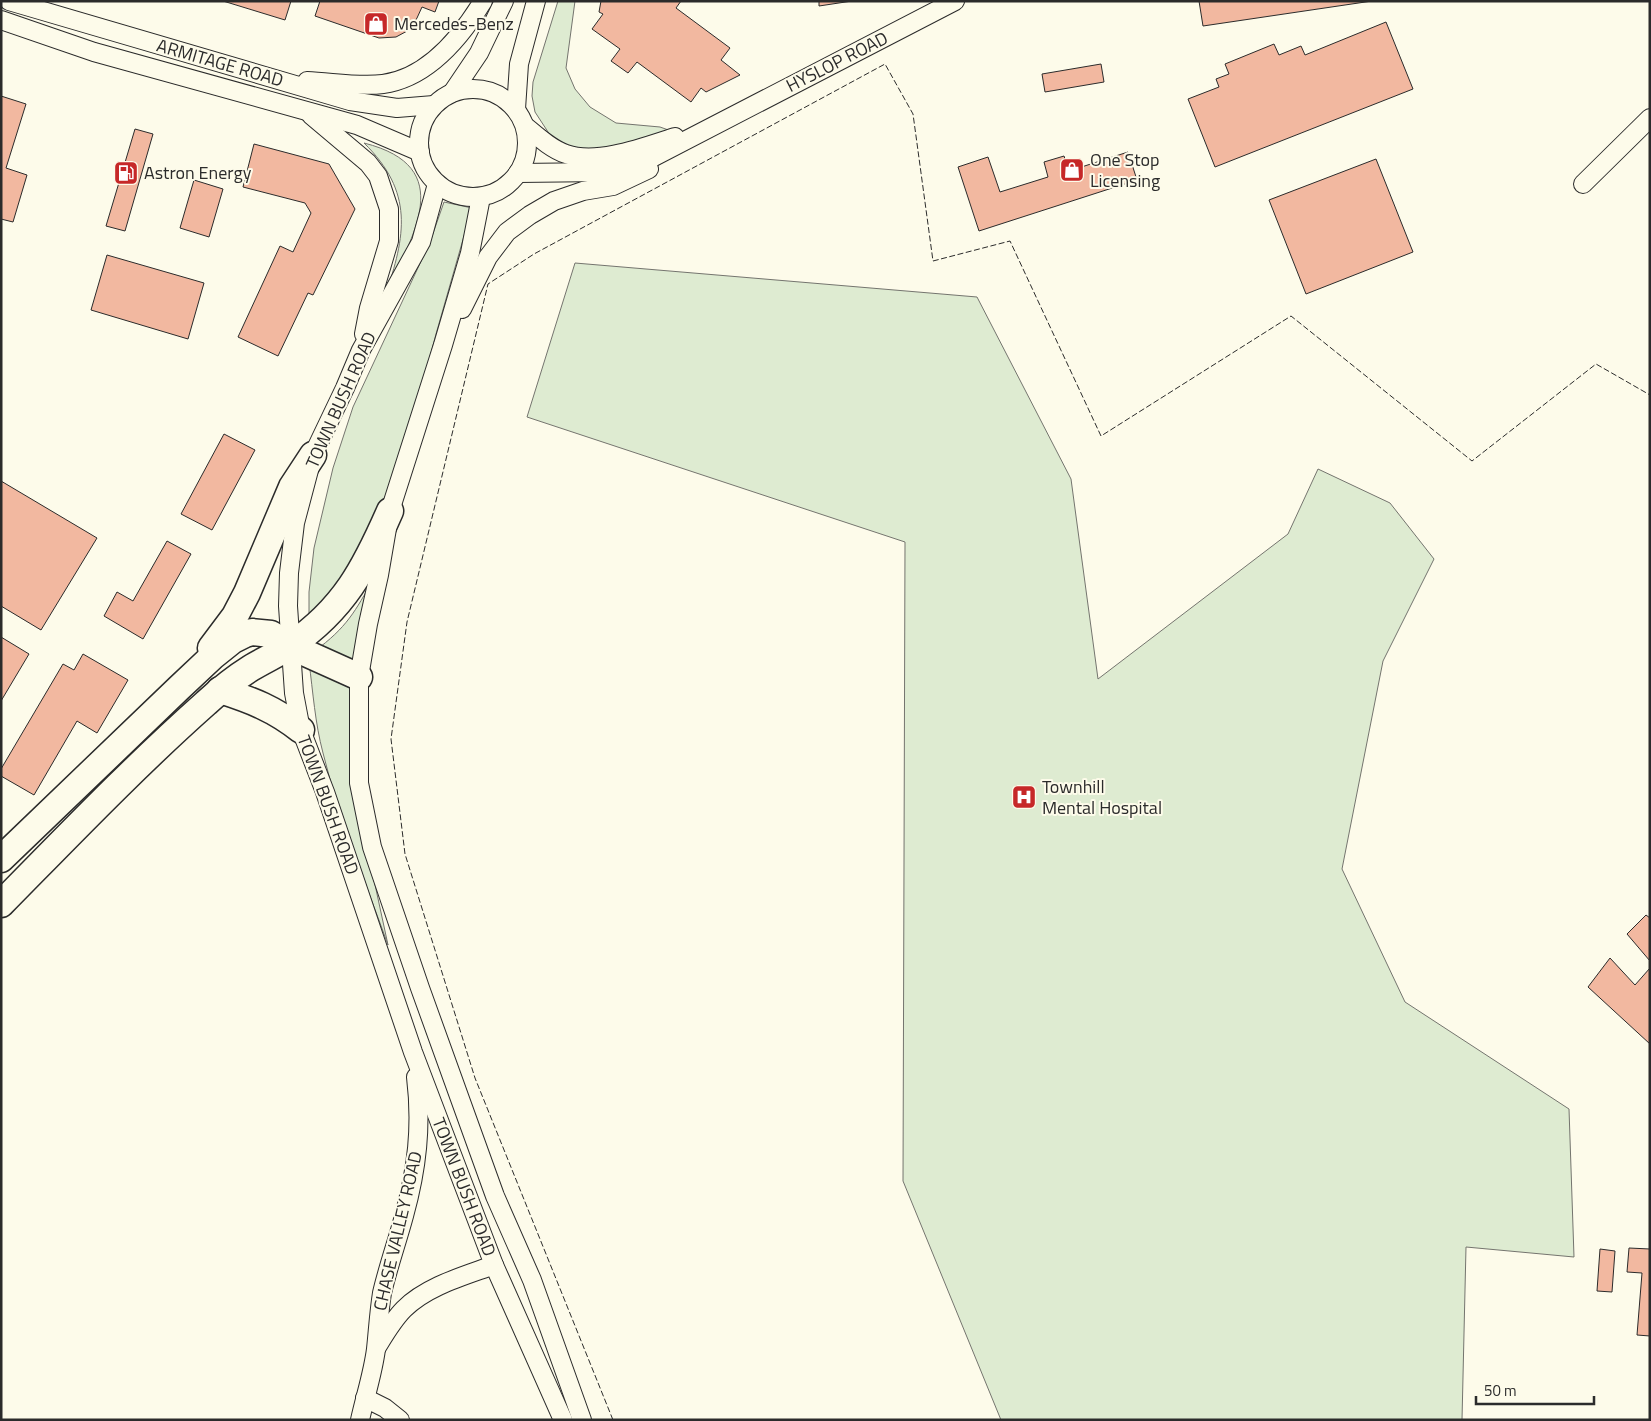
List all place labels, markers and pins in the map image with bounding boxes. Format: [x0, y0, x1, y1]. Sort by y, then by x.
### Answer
place label: Mercedes-Benz [394, 10, 514, 37]
shop icon: Mercedes-Benz [363, 11, 389, 37]
place label: One Stop Licensing [1090, 146, 1160, 194]
shop icon: One Stop Licensing [1059, 157, 1085, 183]
place label: Astron Energy [144, 159, 252, 186]
fuel station icon: Astron Energy [113, 160, 139, 186]
place label: Townhill Mental Hospital [1042, 773, 1162, 821]
hospital icon: Townhill Mental Hospital [1011, 784, 1037, 810]

